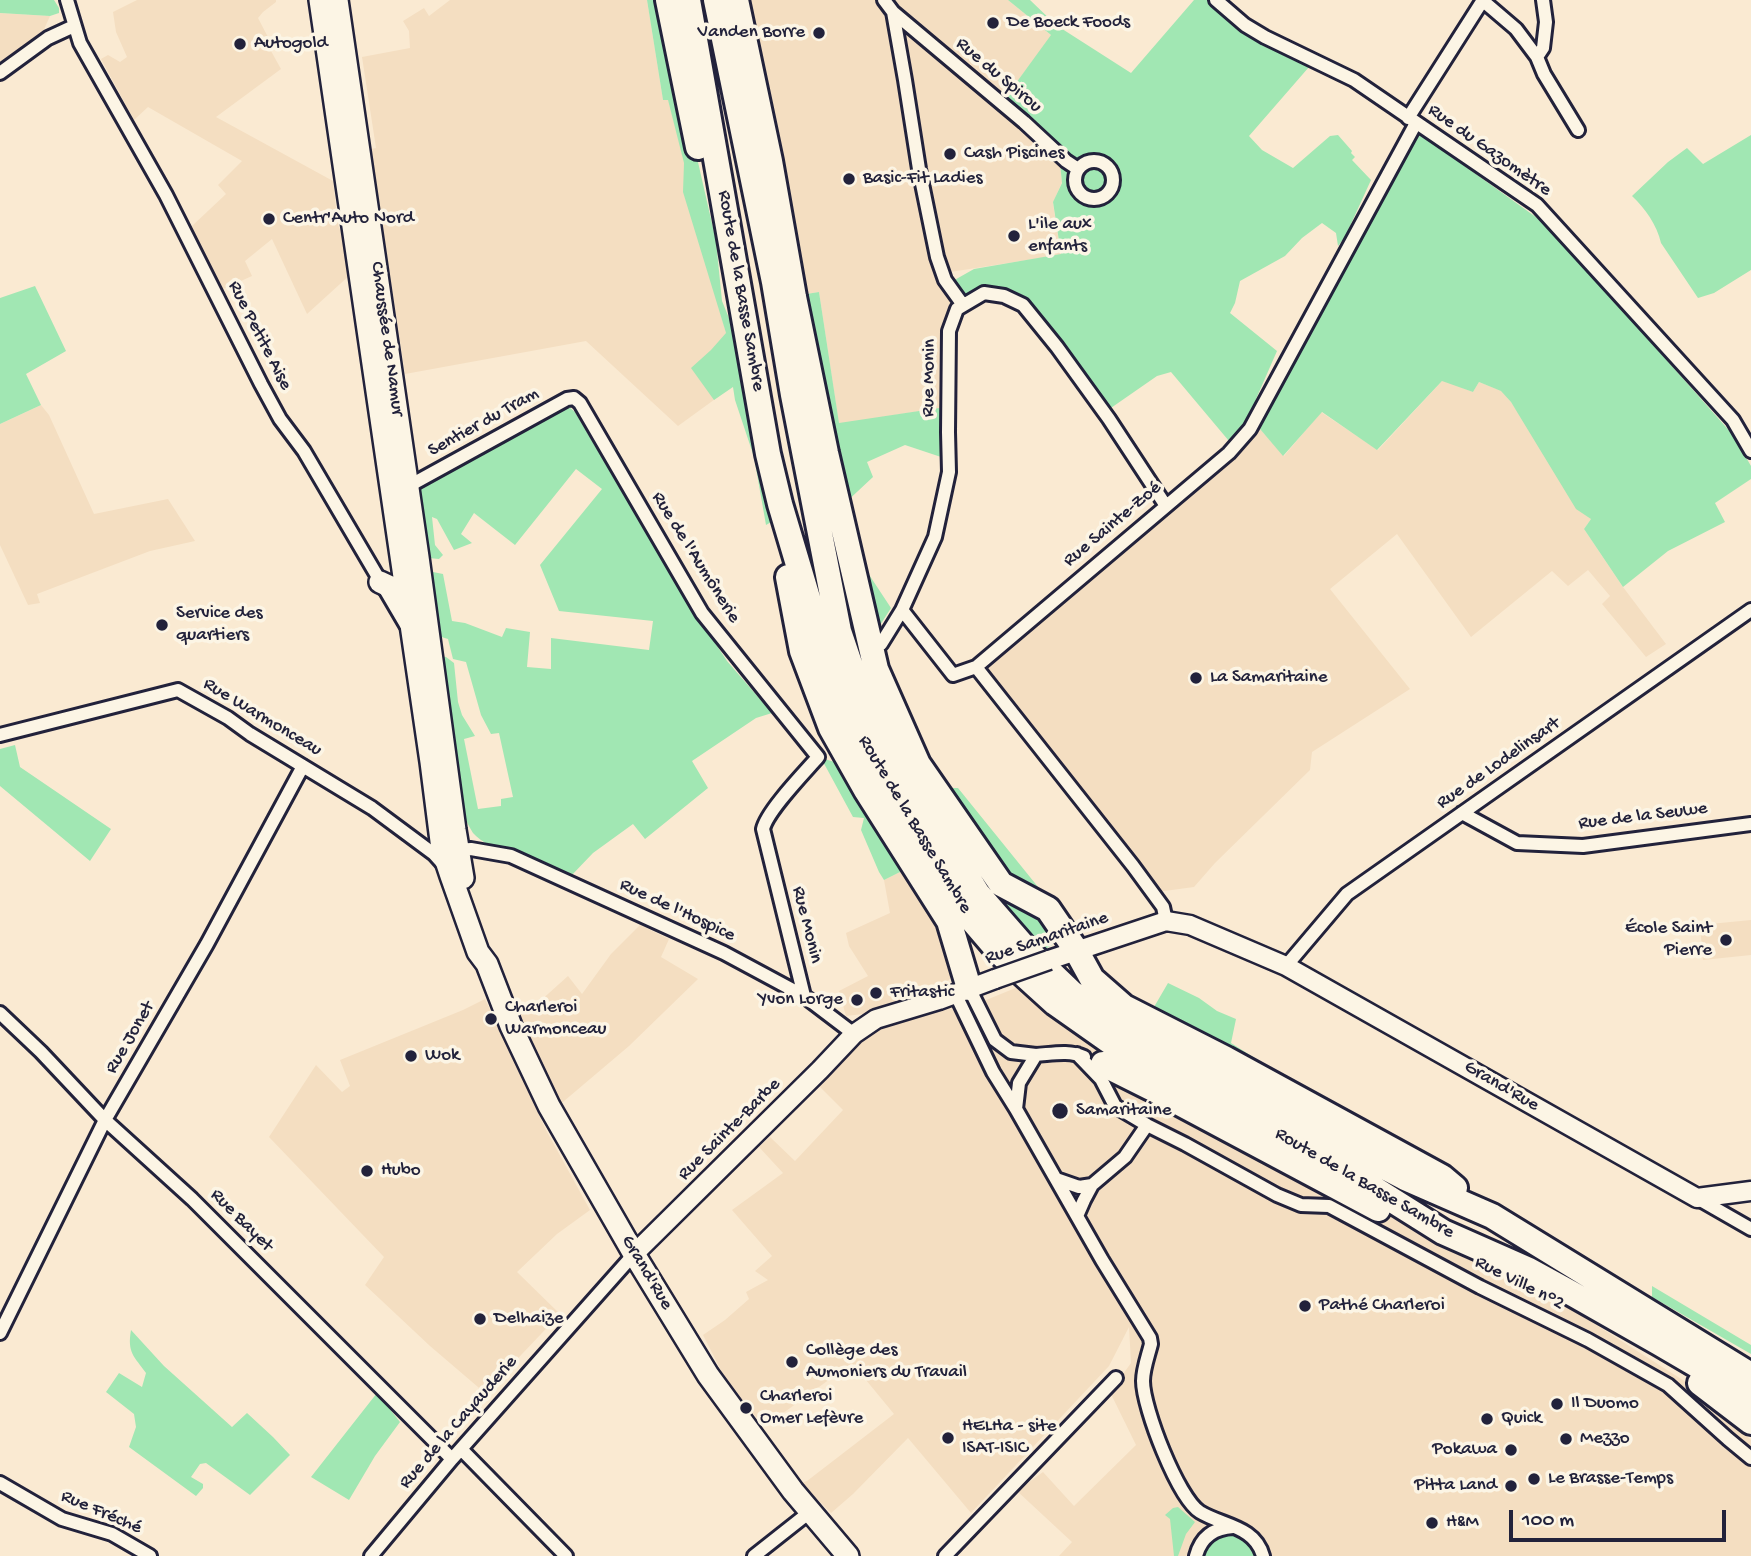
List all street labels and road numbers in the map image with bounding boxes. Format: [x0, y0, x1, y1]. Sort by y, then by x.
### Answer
street label: Rue du Spirou [950, 33, 1046, 119]
street label: Rue du Gazomètre [1423, 100, 1555, 202]
street label: Route de la Basse Sambre [711, 189, 769, 393]
street label: Chaussée de Namur [364, 260, 408, 418]
street label: Rue Petite Aise [222, 278, 296, 394]
street label: Rue Monin [918, 339, 942, 417]
street label: Sentier du Tram [425, 383, 543, 463]
street label: Rue Sainte-Zoé [1059, 477, 1167, 573]
street label: Rue de l'Aumônerie [645, 488, 745, 628]
street label: Rue Warmonceau [198, 674, 326, 762]
street label: Rue de Lodelinsart [1433, 713, 1565, 815]
street label: Route de la Basse Sambre [852, 732, 976, 918]
street label: Rue de la Seuwe [1577, 798, 1709, 836]
street label: Rue de l'Hospice [616, 874, 738, 948]
street label: Rue Monin [785, 884, 827, 966]
street label: Rue Samaritaine [982, 907, 1112, 971]
street label: Rue Jonet [101, 998, 161, 1078]
street label: Grand'Rue [1459, 1056, 1543, 1118]
street label: Rue Sainte-Barbe [674, 1074, 786, 1186]
street label: Route de la Basse Sambre [1270, 1123, 1458, 1245]
street label: Rue Bayet [205, 1185, 277, 1257]
street label: Grand'Rue [615, 1232, 677, 1314]
street label: Rue Ville n°2 [1470, 1252, 1568, 1316]
street label: Rue de la Cayauderie [395, 1352, 523, 1494]
street label: Rue Fréché [57, 1486, 145, 1540]

